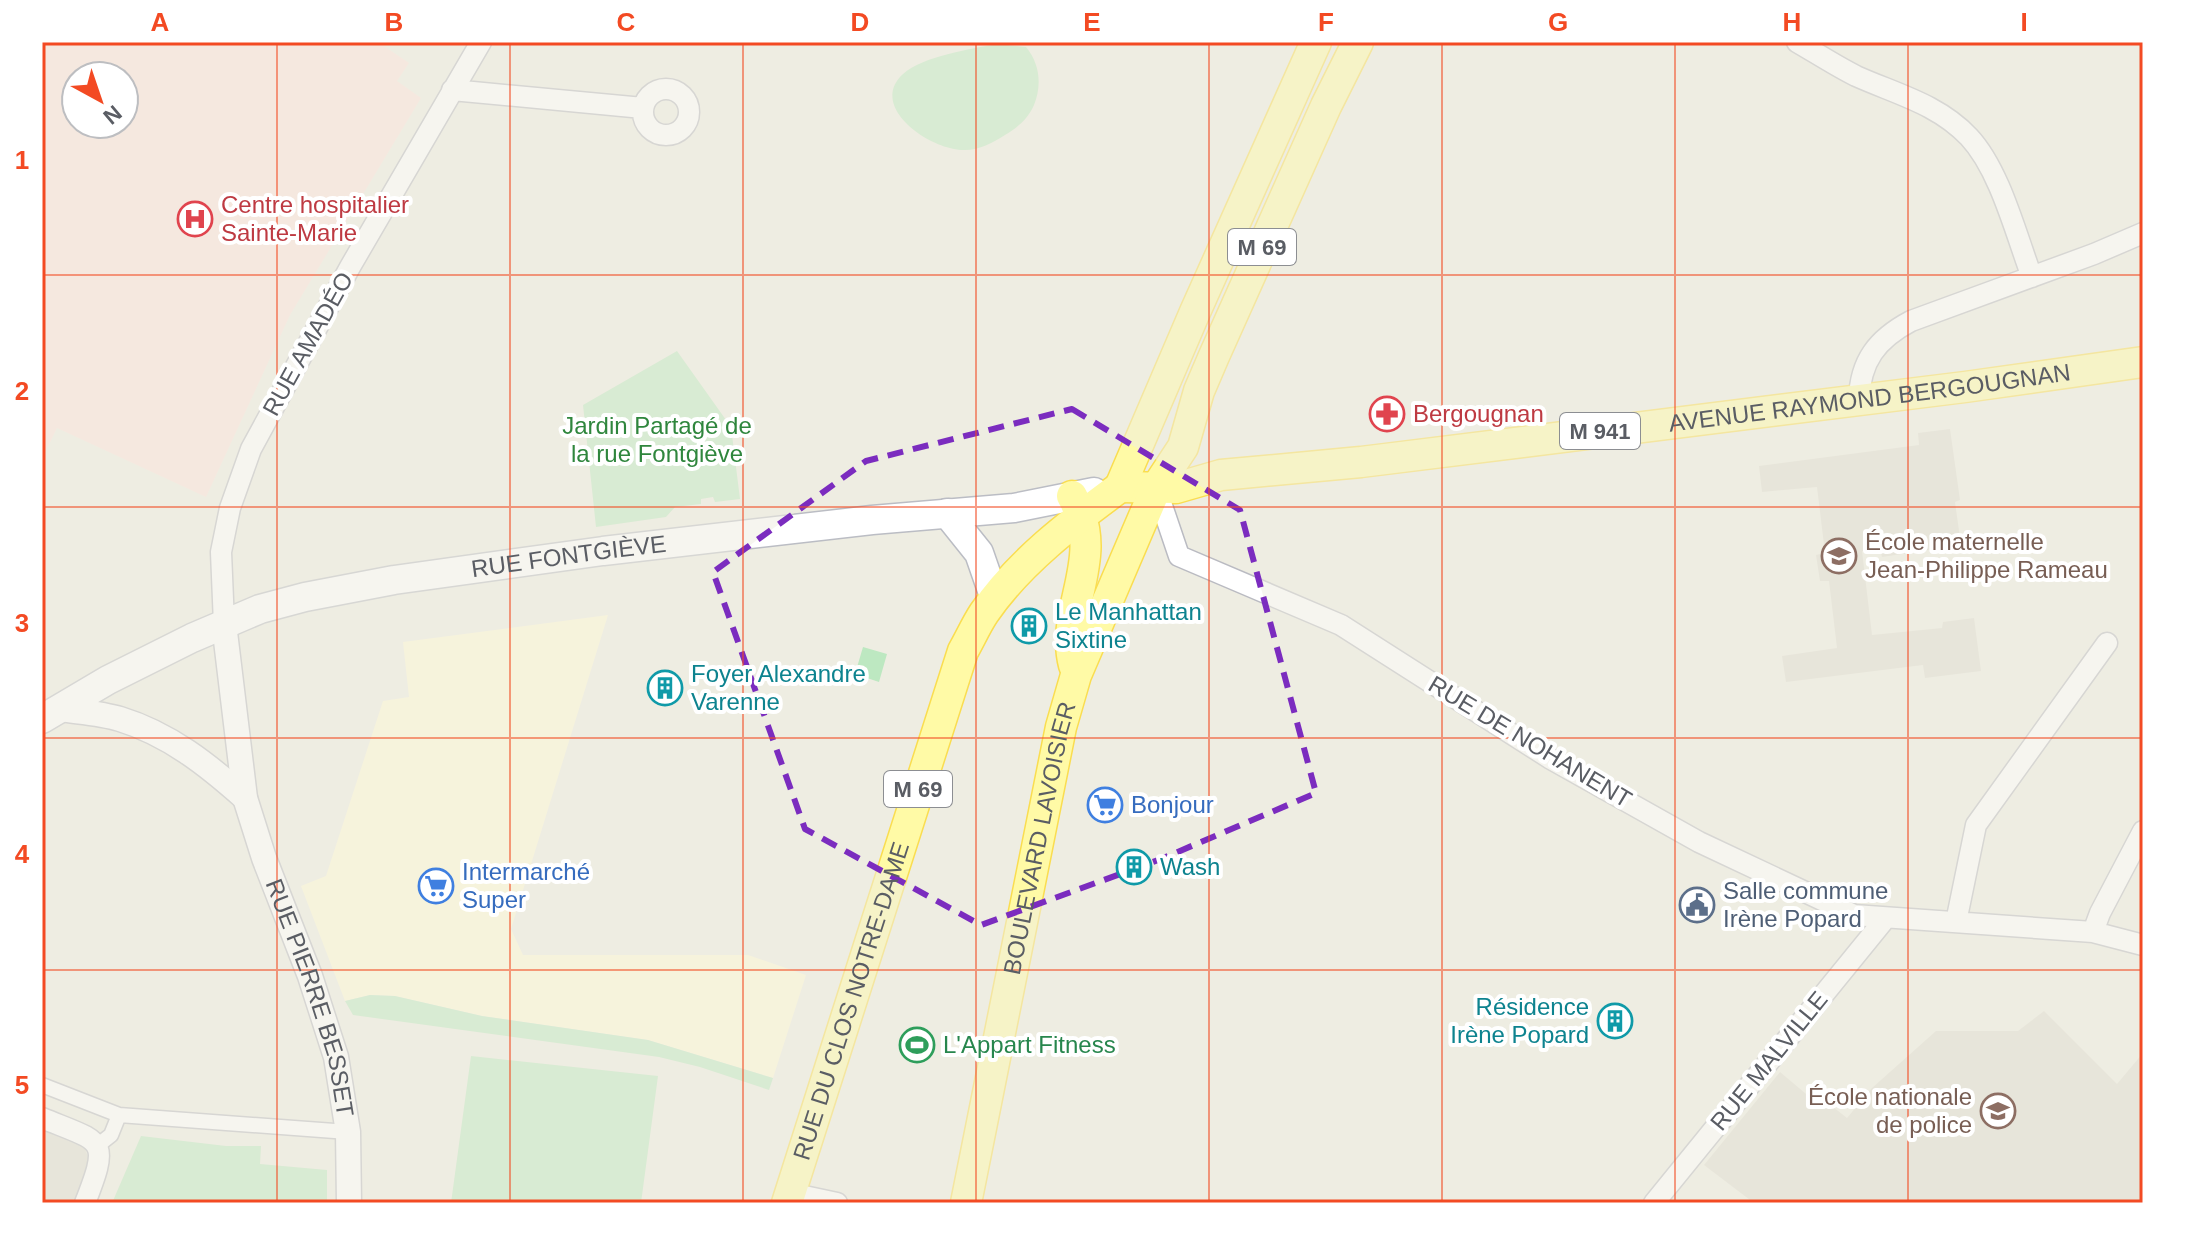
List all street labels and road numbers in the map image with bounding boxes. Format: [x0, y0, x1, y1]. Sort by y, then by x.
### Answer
road number: M 69 [1228, 229, 1296, 265]
street label: RUE AMADÉO [257, 267, 358, 420]
street label: AVENUE RAYMOND BERGOUGNAN [1667, 358, 2072, 437]
road number: M 941 [1560, 413, 1640, 449]
street label: RUE FONTGIÈVE [470, 530, 667, 582]
street label: RUE DE NOHANENT [1424, 670, 1637, 813]
street label: BOULEVARD LAVOISIER [998, 699, 1081, 977]
road number: M 69 [884, 771, 952, 807]
street label: RUE DU CLOS NOTRE-DAME [788, 839, 914, 1163]
street label: RUE PIERRE BESSET [260, 875, 359, 1119]
street label: RUE MALVILLE [1705, 986, 1833, 1135]

